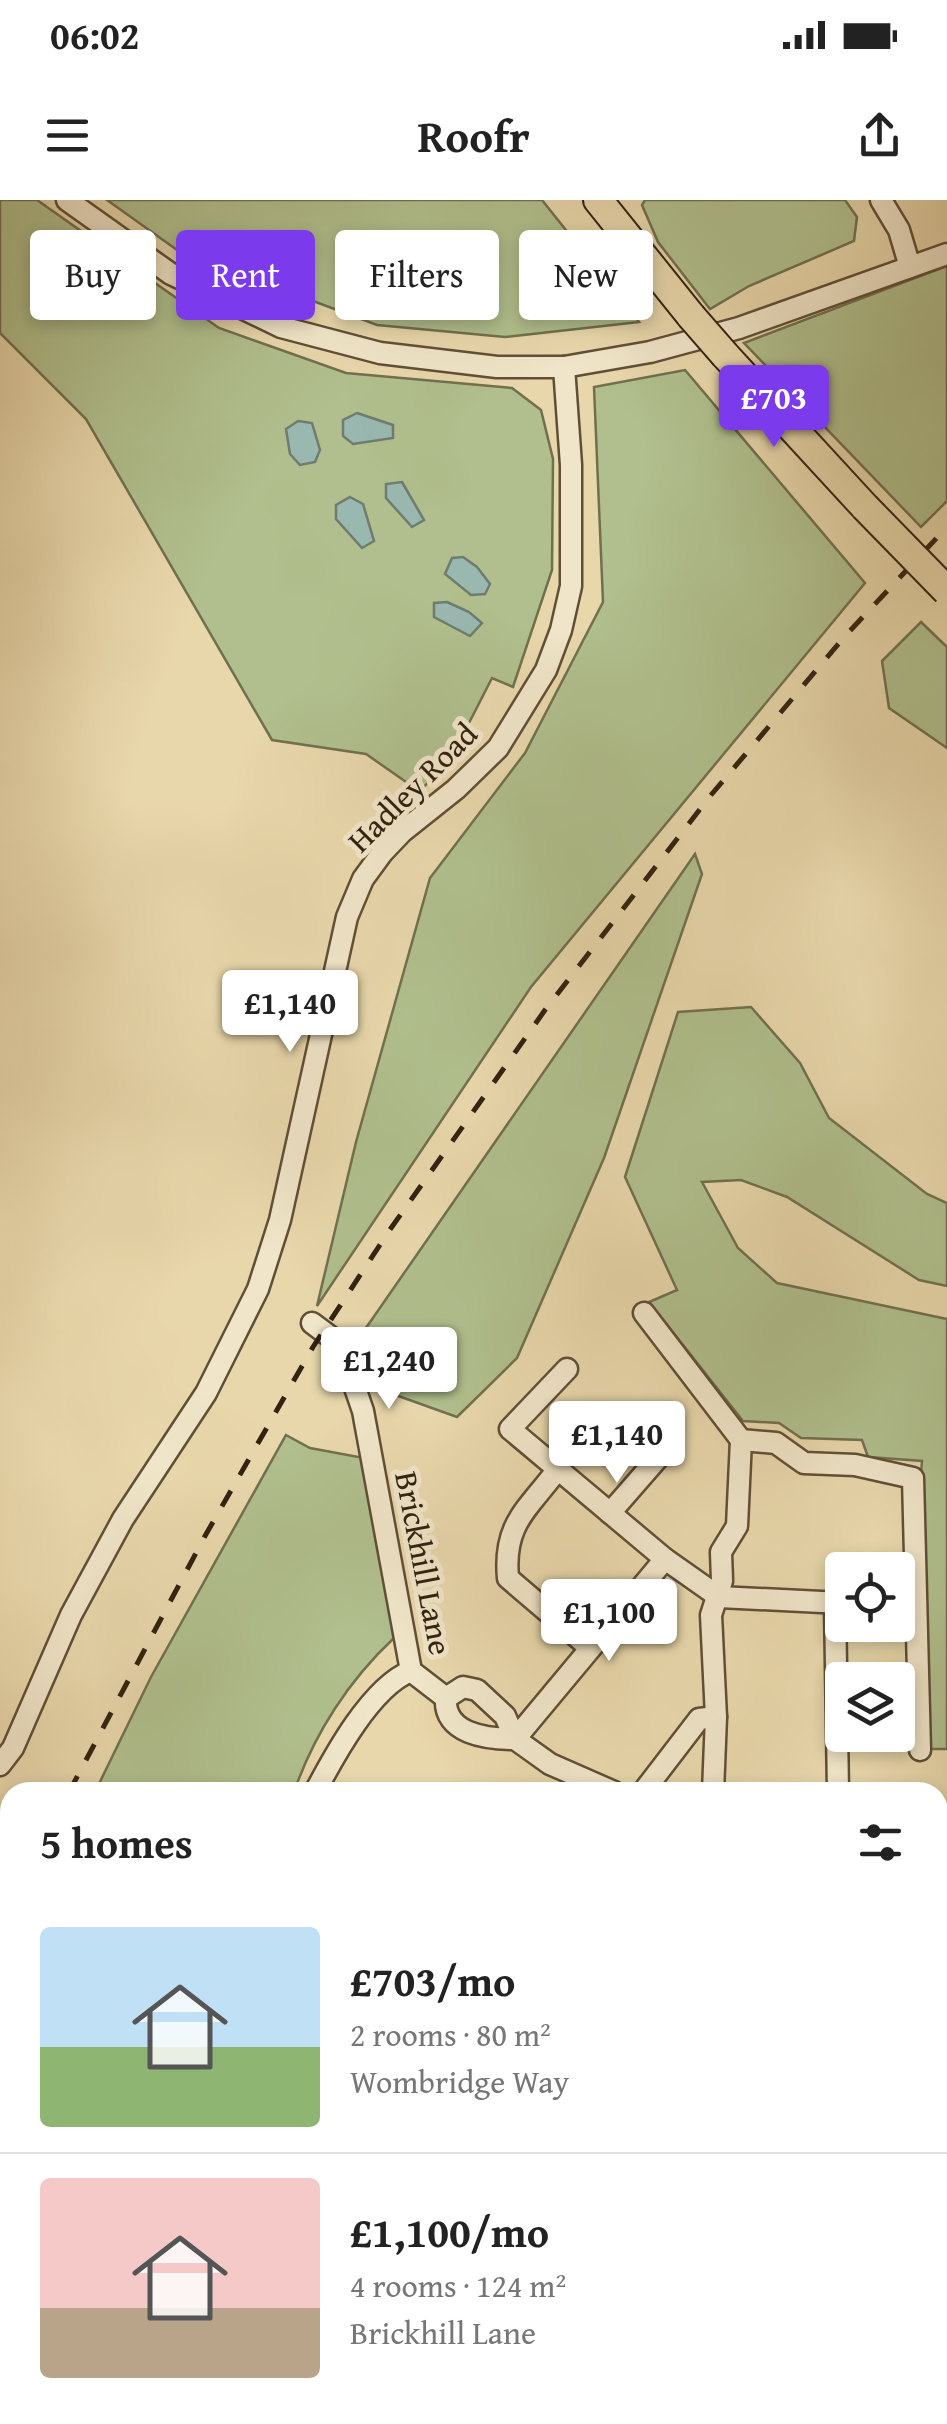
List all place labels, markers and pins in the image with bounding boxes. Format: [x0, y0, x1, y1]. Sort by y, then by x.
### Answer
pin: £703 [715, 365, 833, 450]
pin: £1,140 [209, 970, 371, 1055]
pin: £1,240 [308, 1327, 470, 1412]
pin: £1,140 [536, 1401, 698, 1486]
pin: £1,100 [528, 1579, 690, 1664]

